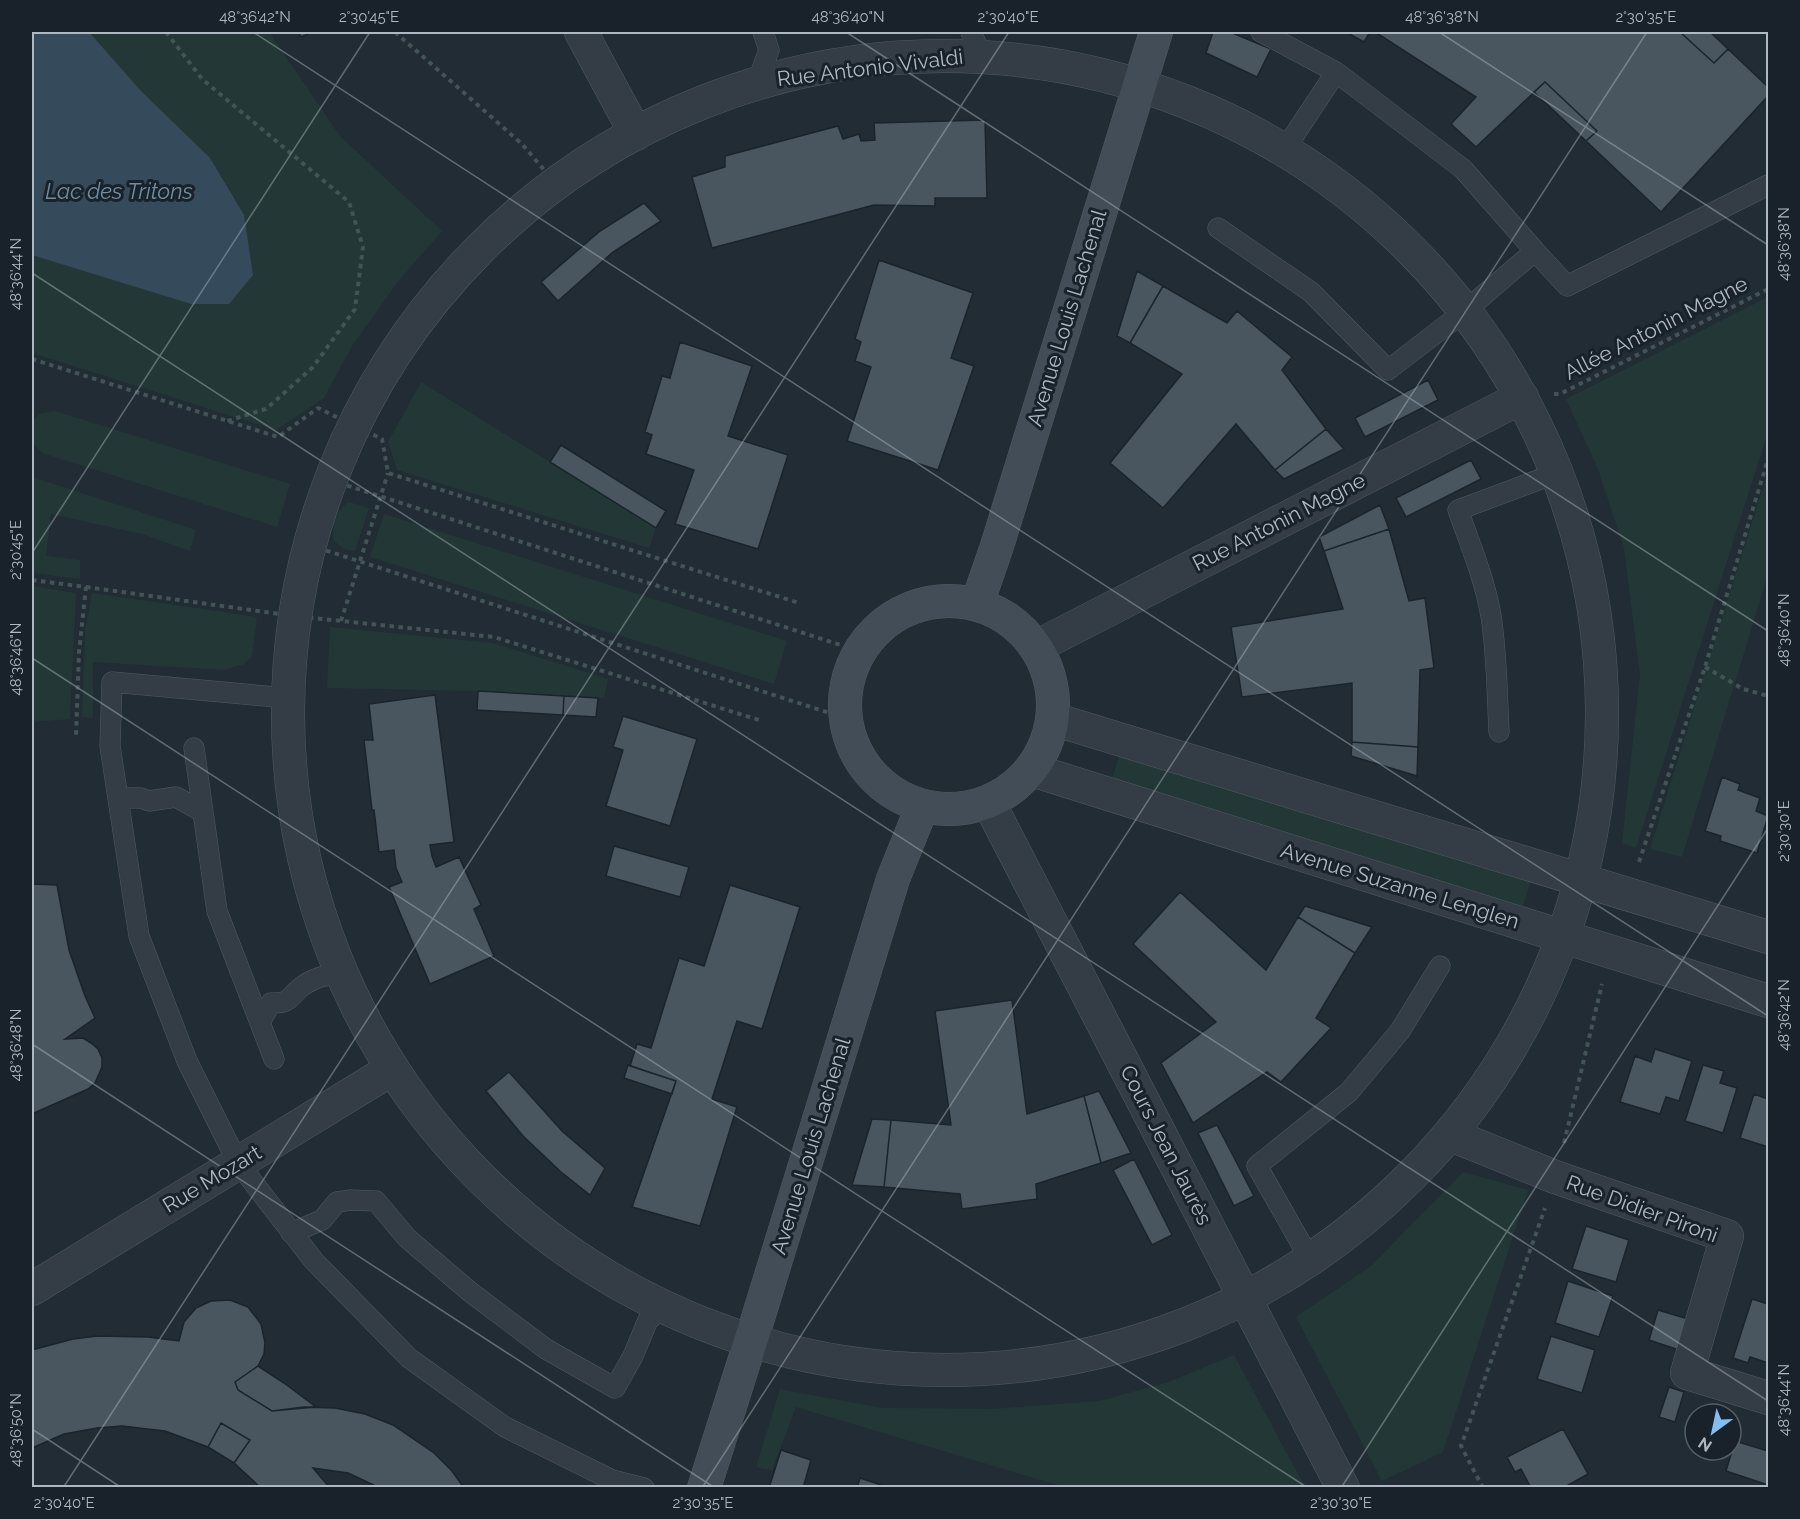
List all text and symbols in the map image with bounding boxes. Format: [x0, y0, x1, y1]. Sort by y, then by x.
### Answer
text: 48°36'42"N [219, 8, 291, 26]
text: 2°30'45"E [339, 8, 399, 26]
text: 48°36'40"N [812, 8, 884, 26]
text: 2°30'40"E [977, 8, 1039, 26]
text: 48°36'38"N [1405, 8, 1479, 26]
text: 2°30'35"E [1615, 8, 1677, 26]
street label: Rue Antonio Vivaldi [775, 44, 964, 91]
water label: Lac des Tritons [45, 178, 193, 204]
street label: Avenue Louis Lachenal [1022, 206, 1111, 429]
text: 48°36'38"N [1775, 207, 1793, 281]
text: 48°36'44"N [7, 238, 25, 310]
street label: Allée Antonin Magne [1560, 270, 1752, 385]
street label: Rue Antonin Magne [1188, 467, 1369, 576]
text: 2°30'45"E [7, 520, 25, 580]
text: 48°36'40"N [1775, 594, 1793, 666]
text: 48°36'46"N [7, 623, 25, 695]
text: 2°30'30"E [1775, 800, 1793, 862]
street label: Avenue Suzanne Lenglen [1278, 837, 1522, 934]
text: 48°36'42"N [1775, 979, 1793, 1051]
text: 48°36'48"N [7, 1009, 25, 1081]
street label: Avenue Louis Lachenal [766, 1034, 855, 1257]
street label: Cours Jean Jaurès [1115, 1061, 1217, 1229]
street label: Rue Mozart [158, 1139, 265, 1218]
street label: Rue Didier Pironi [1563, 1170, 1721, 1248]
text: 48°36'44"N [1775, 1364, 1793, 1436]
text: 48°36'50"N [7, 1393, 25, 1467]
north arrow [1683, 1402, 1743, 1462]
text: N [1695, 1433, 1715, 1455]
text: 2°30'40"E [33, 1494, 95, 1512]
text: 2°30'35"E [672, 1494, 734, 1512]
text: 2°30'30"E [1310, 1494, 1372, 1512]

